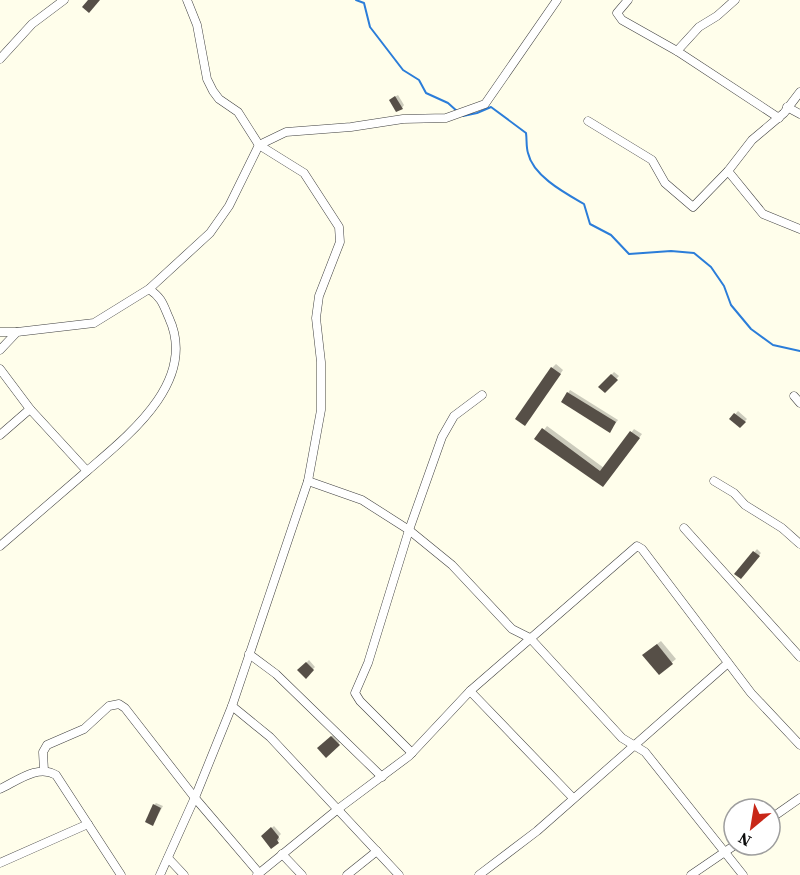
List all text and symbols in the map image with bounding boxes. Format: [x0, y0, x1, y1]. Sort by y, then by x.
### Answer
north arrow [722, 797, 782, 857]
text: N [734, 827, 755, 852]

